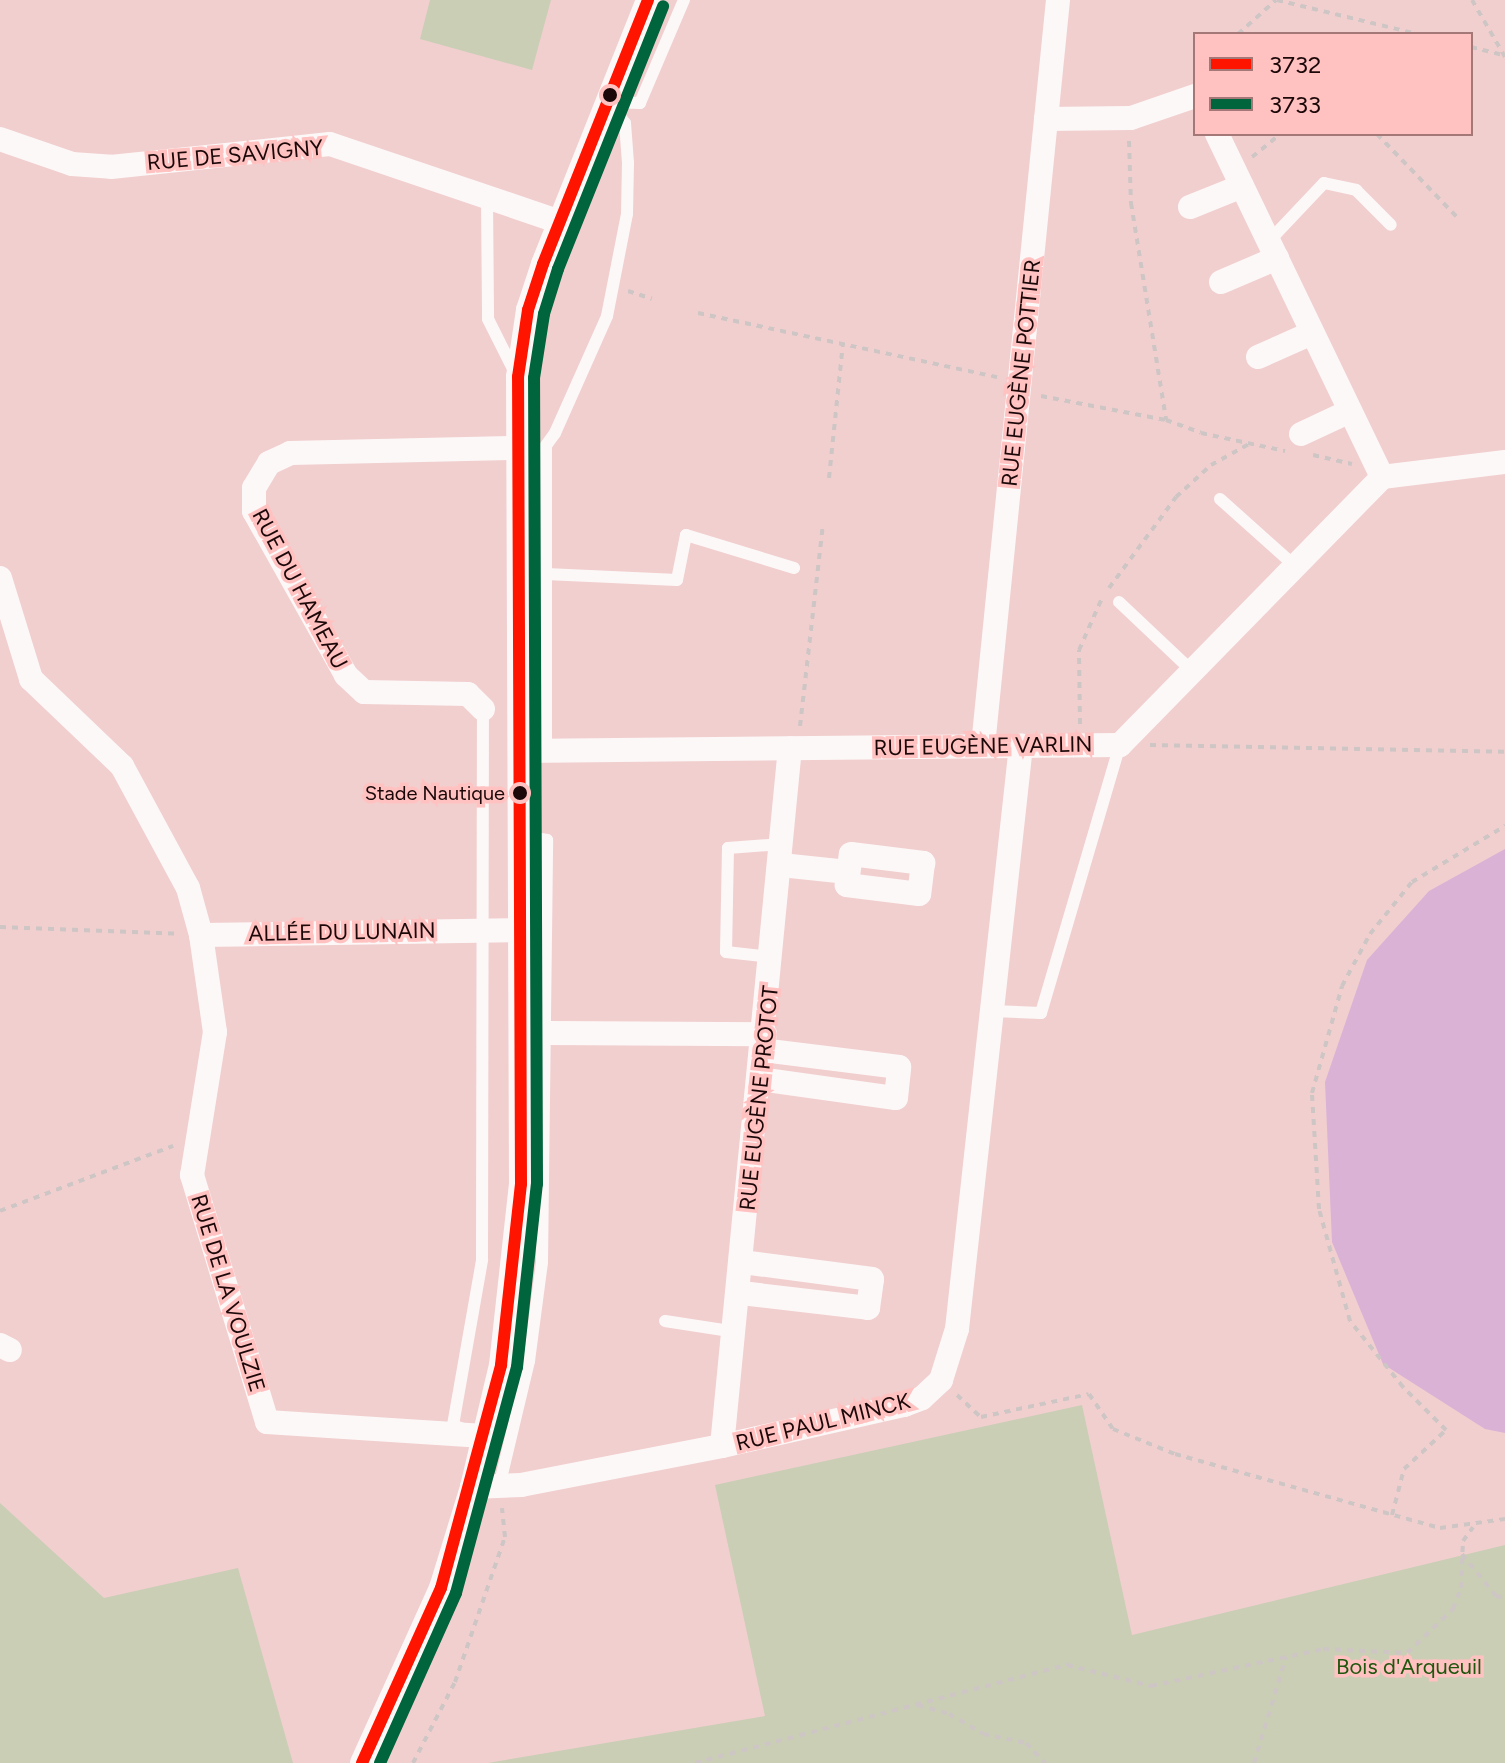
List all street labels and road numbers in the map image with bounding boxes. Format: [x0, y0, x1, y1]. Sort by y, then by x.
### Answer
street label: RUE DE SAVIGNY [146, 134, 324, 176]
street label: RUE EUGÈNE POTTIER [996, 258, 1046, 488]
street label: RUE DU HAMEAU [247, 504, 353, 674]
street label: RUE EUGÈNE VARLIN [873, 731, 1093, 761]
street label: ALLÉE DU LUNAIN [248, 917, 436, 947]
street label: RUE EUGÈNE PROTOT [734, 984, 784, 1212]
street label: RUE DE LA VOULZIE [185, 1191, 271, 1395]
street label: RUE PAUL MINCK [733, 1388, 913, 1456]

